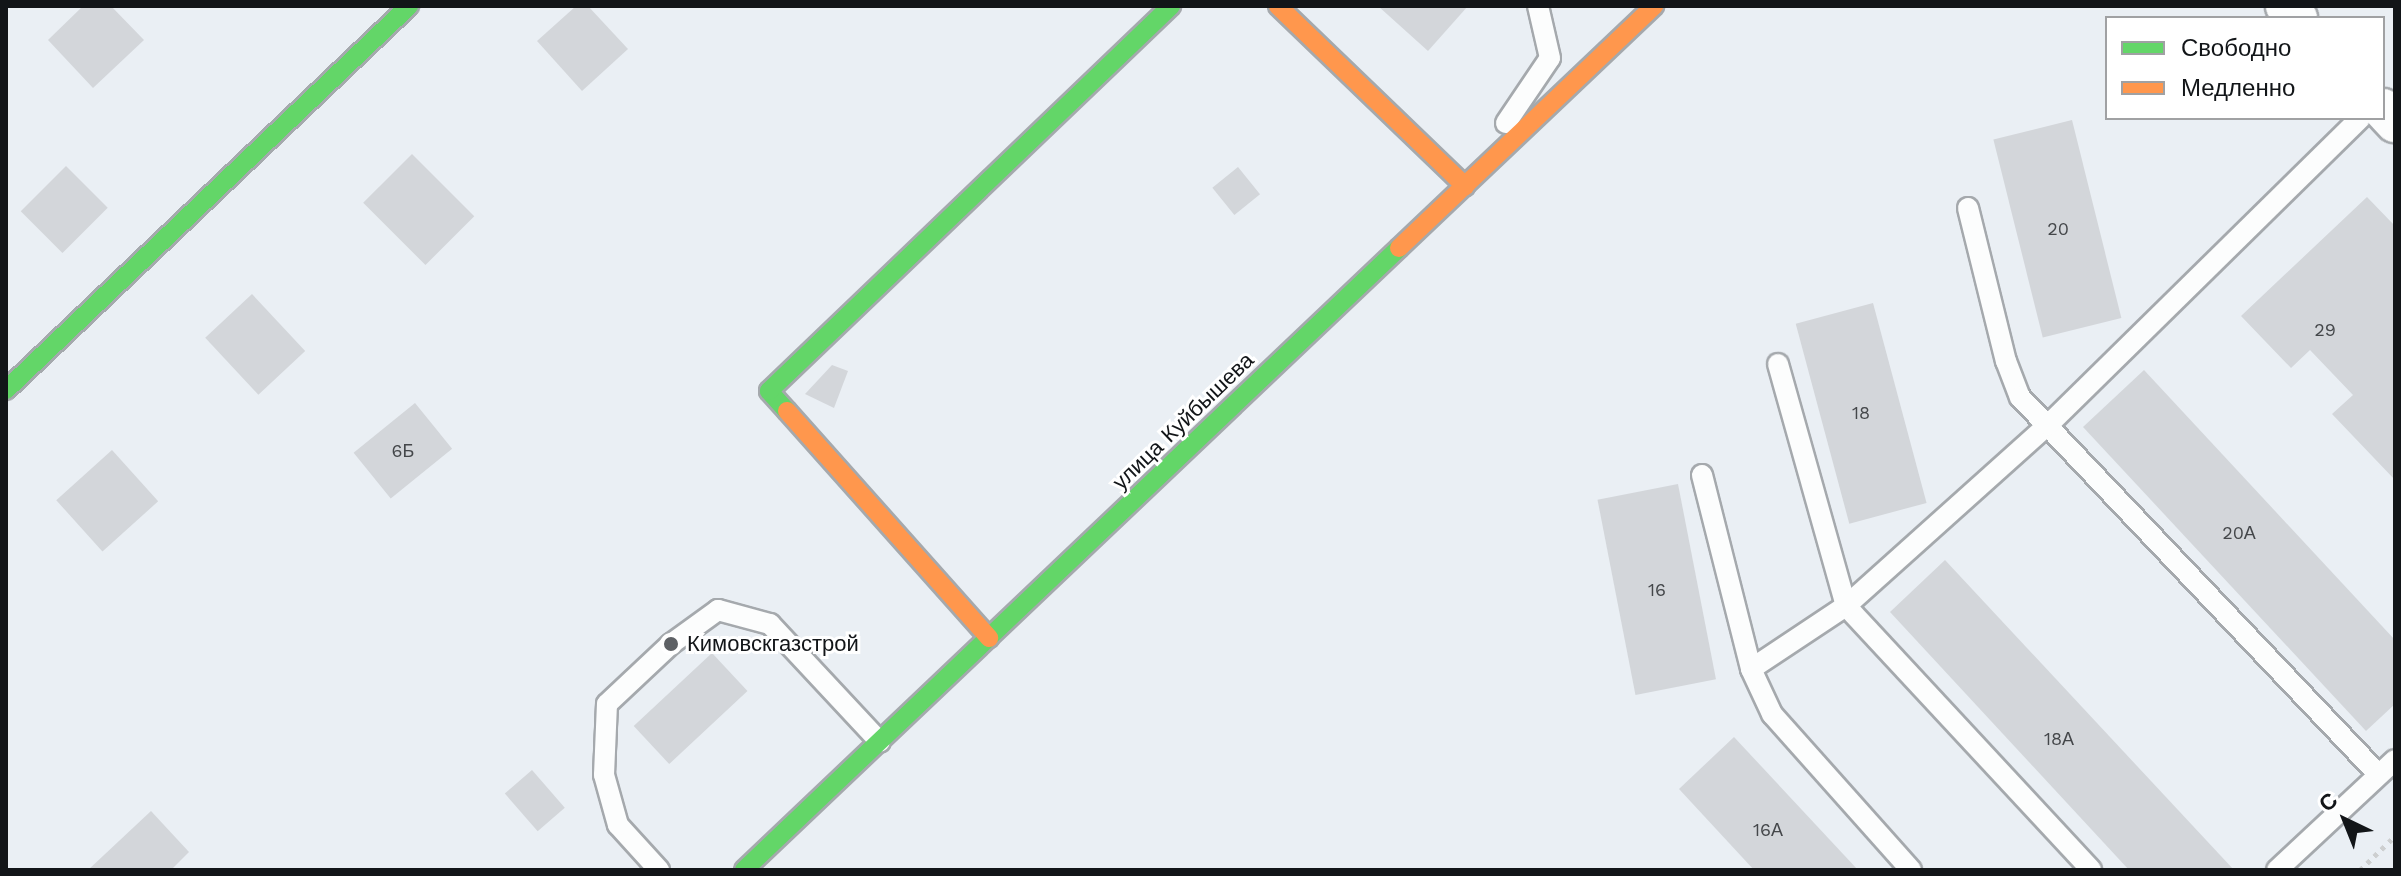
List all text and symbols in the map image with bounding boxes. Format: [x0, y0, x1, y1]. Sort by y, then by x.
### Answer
legend [2105, 16, 2385, 120]
text: Свободно [2181, 34, 2291, 62]
text: Медленно [2181, 74, 2295, 102]
house number: 20 [2047, 218, 2069, 240]
house number: 29 [2314, 319, 2336, 341]
street label: улица Куйбышева [1107, 347, 1259, 495]
house number: 18 [1852, 402, 1870, 424]
house number: 6Б [392, 440, 414, 462]
house number: 20А [2222, 522, 2256, 544]
house number: 16 [1648, 579, 1666, 601]
place label: Кимовскгазстрой [687, 631, 859, 657]
marker: Кимовскгазстрой [662, 635, 680, 653]
house number: 18А [2044, 728, 2074, 750]
north arrow [2305, 780, 2385, 860]
text: С [2314, 788, 2343, 817]
house number: 16А [1753, 819, 1783, 841]

